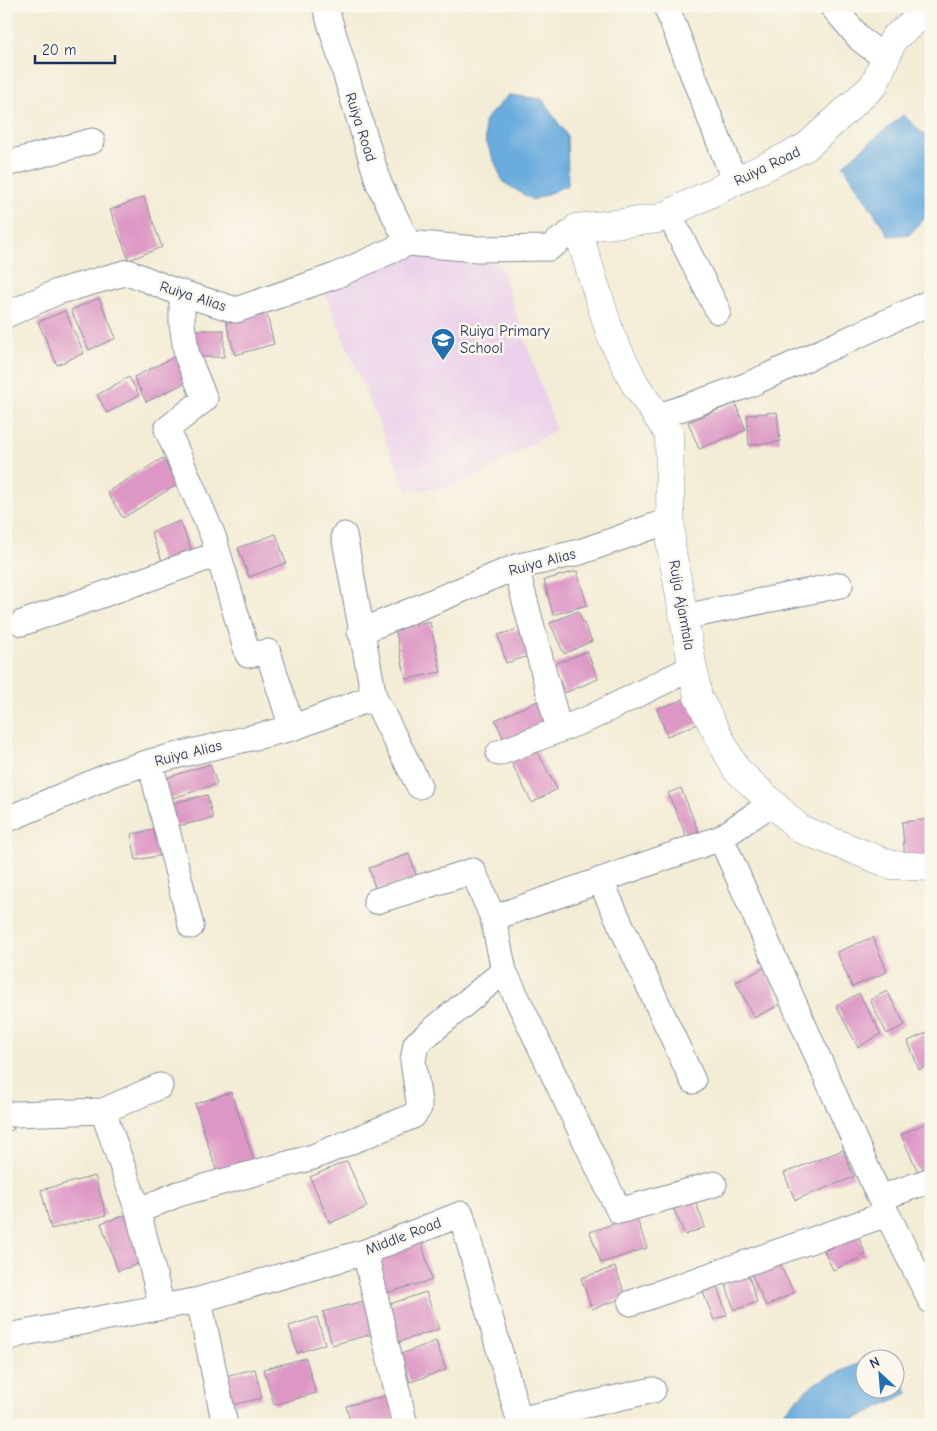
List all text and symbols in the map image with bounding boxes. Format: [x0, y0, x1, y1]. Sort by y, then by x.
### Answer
scale bar [35, 32, 115, 64]
text: 20 m [42, 41, 76, 59]
street label: Ruiya Road [341, 90, 381, 164]
street label: Ruiya Road [731, 142, 803, 190]
street label: Ruiya Alias [158, 277, 228, 315]
place label: Ruiya Primary School [460, 322, 550, 357]
school or university icon: Ruiya Primary School [430, 327, 456, 361]
street label: Ruiya Alias [507, 544, 577, 580]
street label: Ruija Ajamtala [665, 558, 699, 652]
street label: Ruiya Alias [153, 736, 223, 770]
street label: Middle Road [362, 1213, 444, 1259]
north arrow [854, 1348, 904, 1398]
text: N [867, 1353, 882, 1372]

